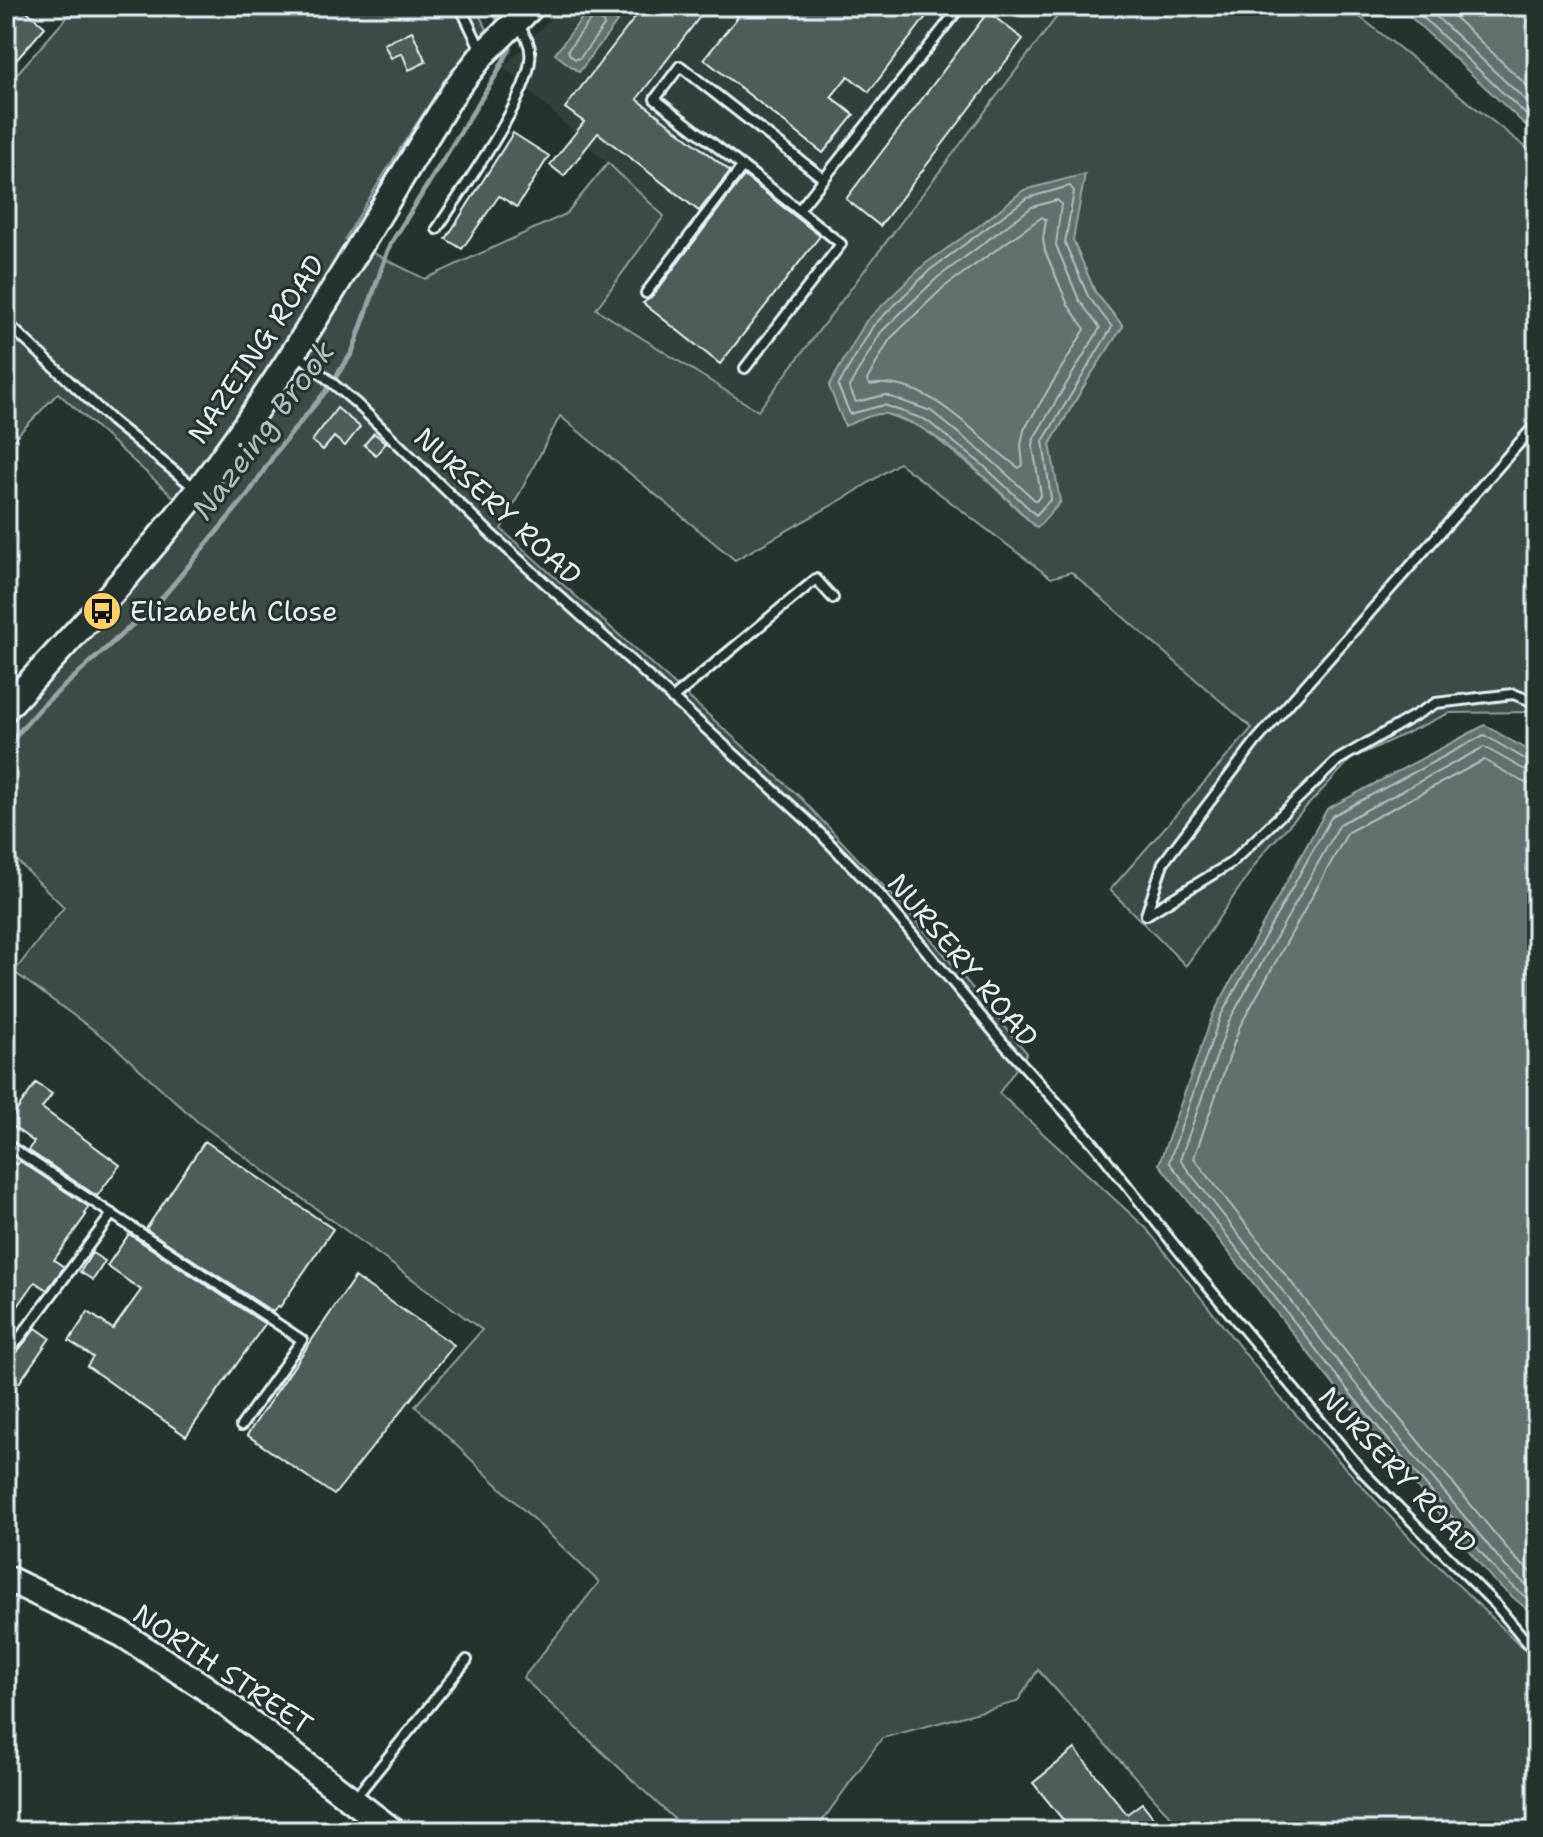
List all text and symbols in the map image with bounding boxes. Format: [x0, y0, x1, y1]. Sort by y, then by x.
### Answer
street label: NAZEING ROAD [179, 247, 333, 451]
water label: Nazeing Brook [182, 332, 344, 528]
street label: NURSERY ROAD [406, 418, 590, 594]
bus stop icon: Elizabeth Close [81, 590, 123, 632]
place label: Elizabeth Close [130, 592, 338, 630]
street label: NURSERY ROAD [879, 865, 1047, 1055]
street label: NURSERY ROAD [1310, 1378, 1486, 1562]
street label: NORTH STREET [126, 1595, 320, 1743]

